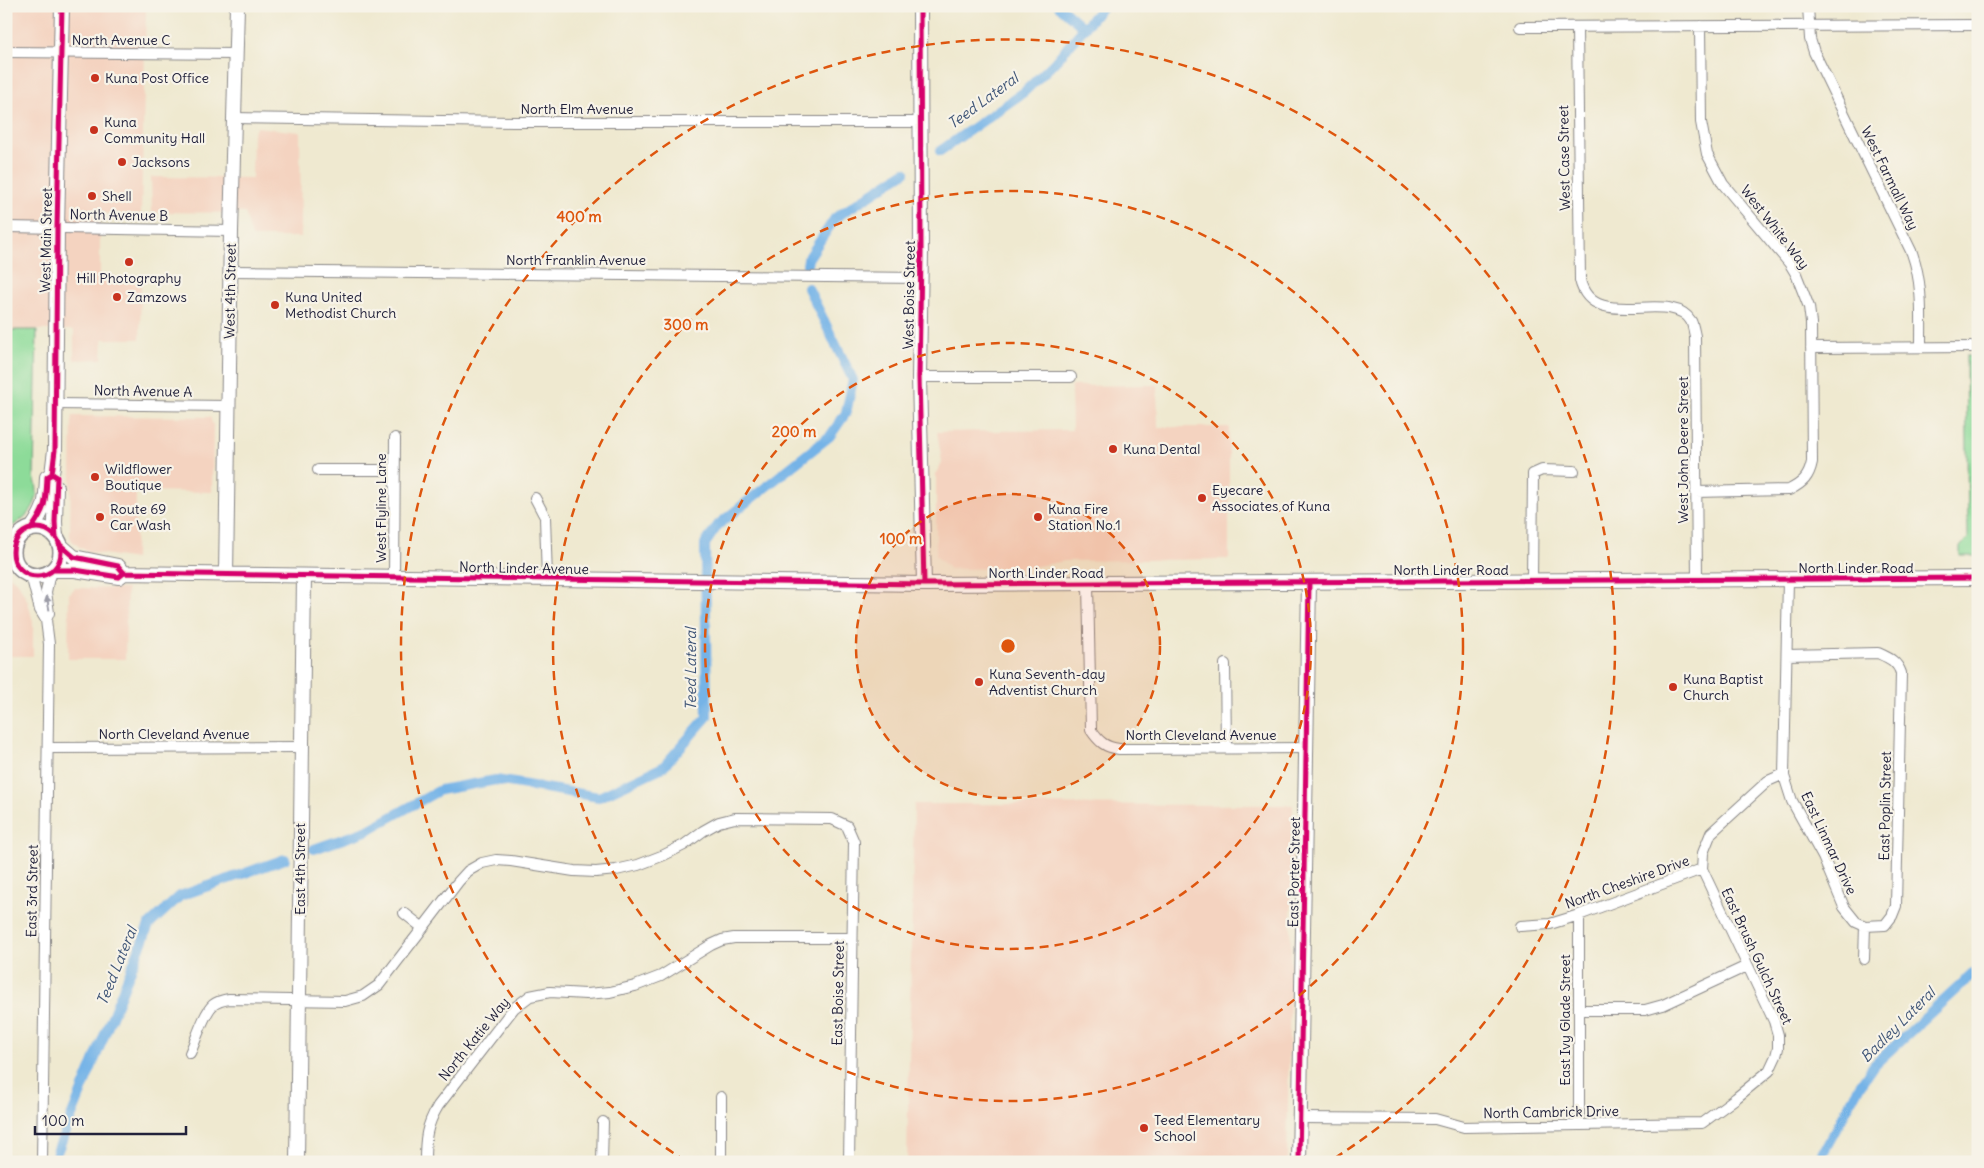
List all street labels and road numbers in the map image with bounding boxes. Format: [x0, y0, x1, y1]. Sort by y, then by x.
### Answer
street label: North Avenue C [72, 31, 170, 49]
street label: North Elm Avenue [520, 100, 634, 118]
street label: West Case Street [1554, 105, 1574, 211]
street label: West Farmall Way [1857, 123, 1923, 233]
street label: West White Way [1737, 181, 1813, 273]
street label: West Main Street [36, 187, 56, 293]
street label: North Avenue B [70, 205, 168, 225]
street label: West Boise Street [899, 240, 919, 350]
street label: West 4th Street [220, 243, 240, 339]
street label: North Franklin Avenue [506, 251, 646, 269]
street label: West John Deere Street [1674, 376, 1692, 524]
street label: North Avenue A [94, 381, 192, 401]
street label: West Flyline Lane [372, 453, 390, 563]
street label: North Linder Avenue [459, 558, 589, 578]
street label: North Linder Road [1798, 559, 1914, 577]
street label: North Linder Road [1393, 561, 1509, 579]
street label: North Linder Road [988, 564, 1104, 582]
street label: North Cleveland Avenue [98, 725, 250, 743]
street label: North Cleveland Avenue [1125, 726, 1277, 744]
street label: East Poplin Street [1875, 751, 1895, 861]
street label: East Linmar Drive [1797, 789, 1861, 897]
street label: East Porter Street [1284, 816, 1304, 927]
street label: East 4th Street [291, 823, 309, 915]
street label: East 3rd Street [22, 844, 42, 938]
street label: North Cheshire Drive [1562, 851, 1692, 913]
street label: East Brush Gulch Street [1717, 885, 1797, 1027]
street label: East Boise Street [828, 940, 848, 1046]
street label: East Ivy Glade Street [1556, 954, 1574, 1086]
street label: North Katie Way [435, 993, 513, 1085]
street label: North Cambrick Drive [1483, 1102, 1619, 1122]

